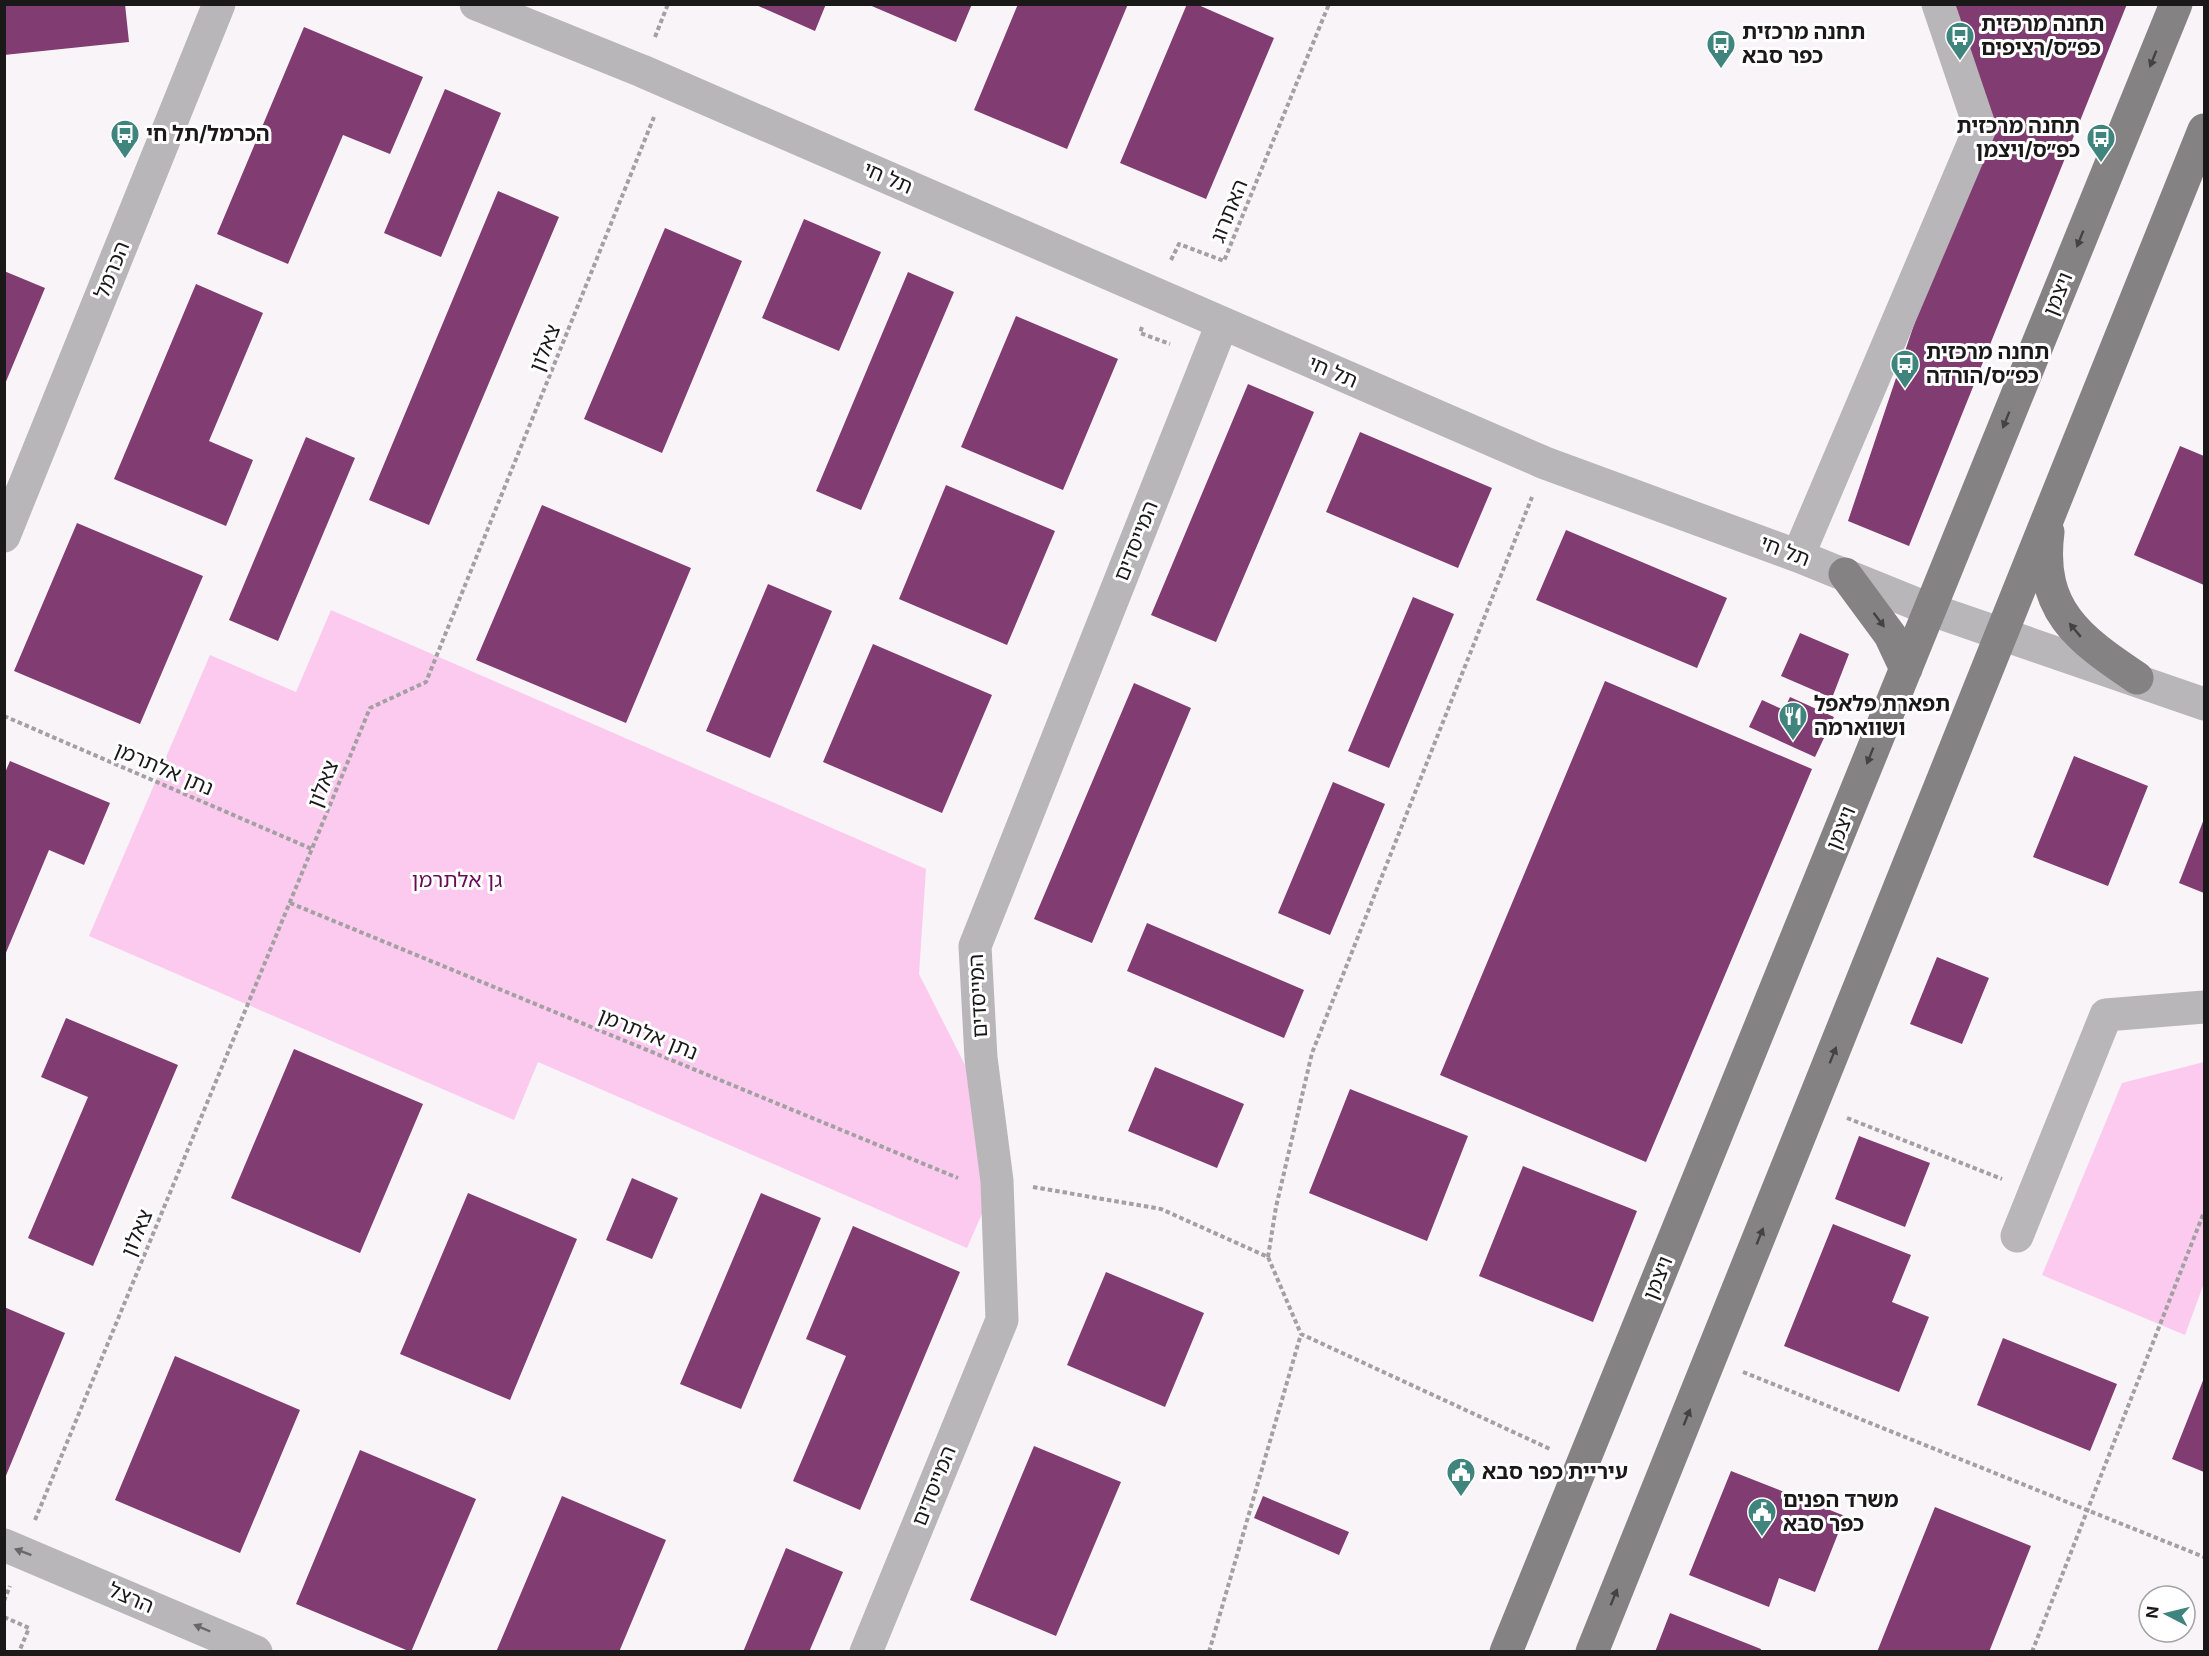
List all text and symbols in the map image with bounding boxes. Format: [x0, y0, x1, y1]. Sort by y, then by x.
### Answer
place label: תחנה מרכזית כפ״ס/רציפים [1981, 11, 2104, 60]
place label: תחנה מרכזית כפר סבא [1742, 19, 1865, 68]
bus stop icon: תחנה מרכזית כפ״ס/רציפים [1944, 20, 1976, 62]
bus stop icon: תחנה מרכזית כפר סבא [1705, 28, 1737, 70]
one-way arrow [2148, 50, 2158, 68]
place label: תחנה מרכזית כפ״ס/ויצמן [1957, 113, 2080, 162]
bus stop icon: הכרמל/תל חי [109, 118, 141, 160]
place label: הכרמל/תל חי [146, 121, 270, 146]
bus stop icon: תחנה מרכזית כפ״ס/ויצמן [2085, 122, 2117, 164]
street label: תל חי [860, 156, 917, 199]
street label: האתרוג [1205, 176, 1252, 246]
one-way arrow [2075, 231, 2085, 249]
street label: הכרמל [89, 237, 134, 302]
street label: ויצמן [2038, 268, 2078, 319]
street label: צאלון [524, 321, 565, 375]
place label: תחנה מרכזית כפ״ס/הורדה [1926, 339, 2049, 388]
bus stop icon: תחנה מרכזית כפ״ס/הורדה [1889, 348, 1921, 390]
street label: תל חי [1305, 350, 1362, 393]
one-way arrow [2001, 411, 2010, 429]
street label: המייסדים [1108, 497, 1163, 584]
street label: תל חי [1757, 530, 1814, 571]
one-way arrow [1872, 612, 1884, 627]
one-way arrow [2068, 622, 2081, 638]
place label: תפארת פלאפל ושווארמה [1814, 691, 1950, 740]
restaurant icon: תפארת פלאפל ושווארמה [1777, 700, 1809, 742]
street label: נתן אלתרמן [111, 736, 217, 801]
one-way arrow [1865, 748, 1875, 766]
street label: צאלון [302, 757, 343, 811]
street label: ויצמן [1821, 802, 1861, 853]
park label: גן אלתרמן [412, 867, 502, 892]
street label: המייסדים [963, 953, 992, 1039]
street label: נתן אלתרמן [595, 1002, 702, 1065]
one-way arrow [1829, 1046, 1838, 1064]
street label: צאלון [116, 1205, 158, 1260]
one-way arrow [1756, 1227, 1765, 1245]
street label: ויצמן [1638, 1252, 1678, 1303]
one-way arrow [1682, 1407, 1692, 1425]
street label: המייסדים [906, 1442, 961, 1529]
public building icon: עיריית כפר סבא [1445, 1456, 1477, 1498]
place label: עיריית כפר סבא [1482, 1459, 1628, 1484]
place label: משרד הפנים כפר סבא [1783, 1487, 1899, 1536]
public building icon: משרד הפנים כפר סבא [1746, 1496, 1778, 1538]
one-way arrow [14, 1547, 32, 1556]
street label: הרצל [105, 1577, 158, 1618]
north arrow [2137, 1584, 2197, 1644]
one-way arrow [1609, 1588, 1619, 1606]
text: N [2141, 1605, 2163, 1619]
one-way arrow [194, 1624, 211, 1633]

